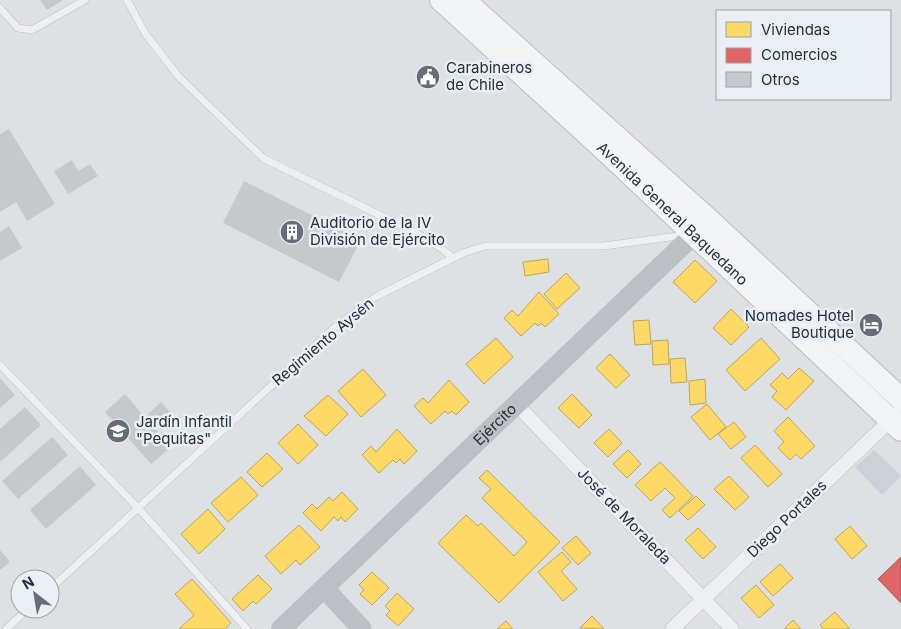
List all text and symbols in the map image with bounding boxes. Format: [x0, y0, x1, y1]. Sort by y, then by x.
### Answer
legend [716, 10, 891, 100]
text: Viviendas [761, 20, 830, 39]
text: Comercios [761, 45, 837, 64]
place label: Carabineros de Chile [446, 58, 532, 94]
public building icon: Carabineros de Chile [415, 64, 441, 90]
text: Otros [761, 70, 800, 89]
street label: Avenida General Baquedano [593, 138, 752, 289]
place label: Auditorio de la IV División de Ejército [310, 213, 445, 249]
building icon: Auditorio de la IV División de Ejército [279, 219, 305, 245]
street label: Regimiento Aysén [268, 294, 377, 390]
place label: Nomades Hotel Boutique [745, 306, 854, 342]
hotel icon: Nomades Hotel Boutique [858, 312, 884, 338]
street label: Ejército [469, 399, 520, 449]
place label: Jardín Infantil "Pequitas" [136, 412, 232, 448]
school or university icon: Jardín Infantil "Pequitas" [105, 418, 131, 444]
street label: José de Moraleda [573, 463, 675, 568]
street label: Diego Portales [743, 476, 831, 561]
north arrow [10, 569, 60, 619]
text: N [19, 572, 37, 592]

